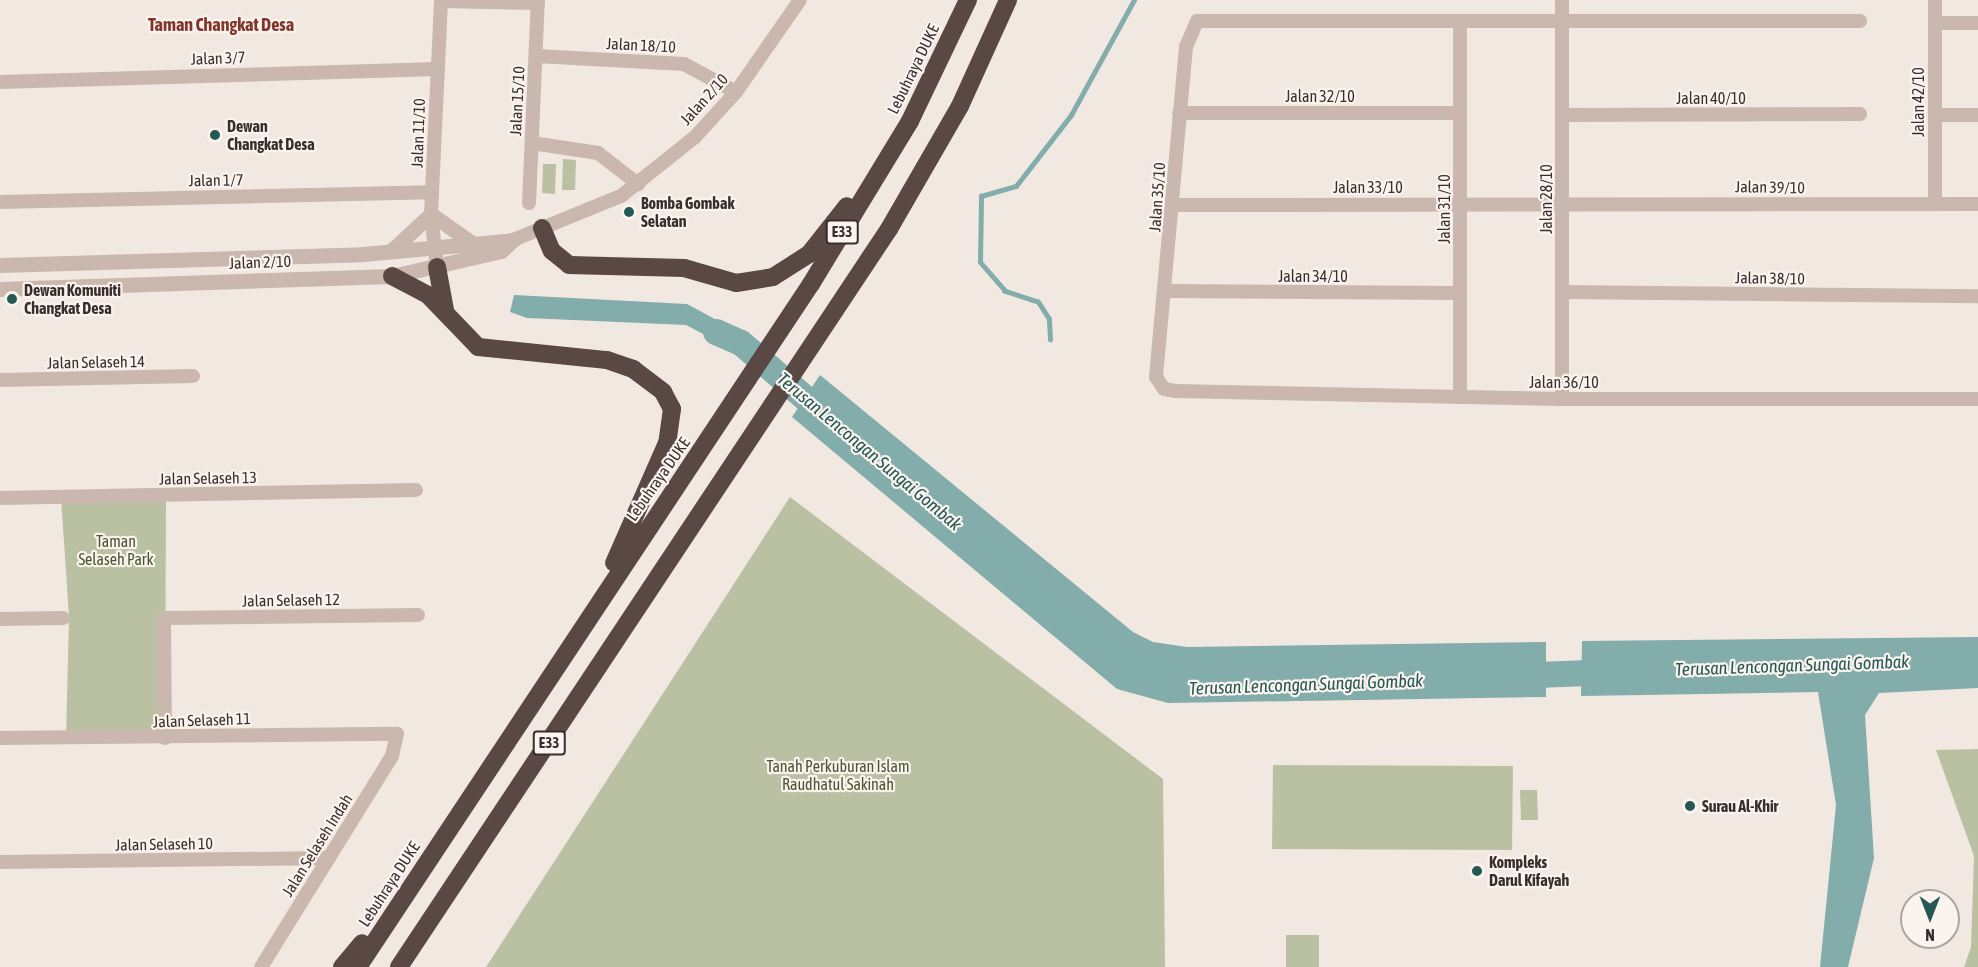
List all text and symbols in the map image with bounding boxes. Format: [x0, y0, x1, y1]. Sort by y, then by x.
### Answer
district label: Taman Changkat Desa [148, 14, 294, 36]
street label: Lebuhraya DUKE [883, 21, 943, 117]
street label: Jalan 18/10 [606, 34, 676, 56]
street label: Jalan 3/7 [190, 47, 246, 69]
street label: Jalan 15/10 [506, 66, 528, 136]
street label: Jalan 42/10 [1908, 67, 1928, 137]
street label: Jalan 2/10 [676, 69, 732, 129]
street label: Jalan 32/10 [1285, 86, 1355, 106]
street label: Jalan 40/10 [1676, 88, 1746, 108]
street label: Jalan 11/10 [407, 98, 429, 168]
place label: Dewan Changkat Desa [227, 116, 315, 154]
marker: Dewan Changkat Desa [208, 128, 222, 142]
street label: Jalan 35/10 [1145, 162, 1169, 232]
street label: Jalan 28/10 [1536, 164, 1556, 234]
street label: Jalan 1/7 [189, 170, 243, 190]
street label: Jalan 31/10 [1434, 174, 1454, 244]
street label: Jalan 33/10 [1333, 177, 1403, 197]
street label: Jalan 39/10 [1735, 177, 1805, 197]
place label: Bomba Gombak Selatan [641, 193, 734, 231]
marker: Bomba Gombak Selatan [622, 205, 636, 219]
road number: E33 [826, 220, 858, 244]
street label: Jalan 2/10 [229, 251, 291, 273]
street label: Jalan 34/10 [1278, 266, 1348, 286]
street label: Jalan 38/10 [1735, 268, 1805, 288]
place label: Dewan Komuniti Changkat Desa [24, 280, 121, 318]
marker: Dewan Komuniti Changkat Desa [5, 292, 19, 306]
street label: Jalan Selaseh 14 [47, 352, 145, 372]
water label: Terusan Lencongan Sungai Gombak [772, 368, 966, 536]
street label: Jalan 36/10 [1529, 372, 1599, 392]
street label: Lebuhraya DUKE [622, 434, 694, 524]
street label: Jalan Selaseh 13 [159, 468, 257, 488]
park label: Taman Selaseh Park [78, 531, 154, 569]
street label: Jalan Selaseh 12 [242, 590, 340, 610]
water label: Terusan Lencongan Sungai Gombak [1675, 651, 1909, 681]
water label: Terusan Lencongan Sungai Gombak [1189, 670, 1423, 700]
street label: Jalan Selaseh 11 [153, 709, 251, 731]
road number: E33 [532, 731, 566, 755]
park label: Tanah Perkuburan Islam Raudhatul Sakinah [767, 756, 909, 794]
street label: Jalan Selaseh Indah [278, 790, 356, 900]
place label: Surau Al-Khir [1702, 796, 1778, 816]
marker: Surau Al-Khir [1683, 799, 1697, 813]
street label: Jalan Selaseh 10 [115, 834, 213, 854]
street label: Lebuhraya DUKE [354, 838, 424, 930]
place label: Kompleks Darul Kifayah [1489, 852, 1569, 890]
marker: Kompleks Darul Kifayah [1470, 864, 1484, 878]
north arrow [1900, 889, 1960, 949]
text: N [1925, 926, 1935, 944]

